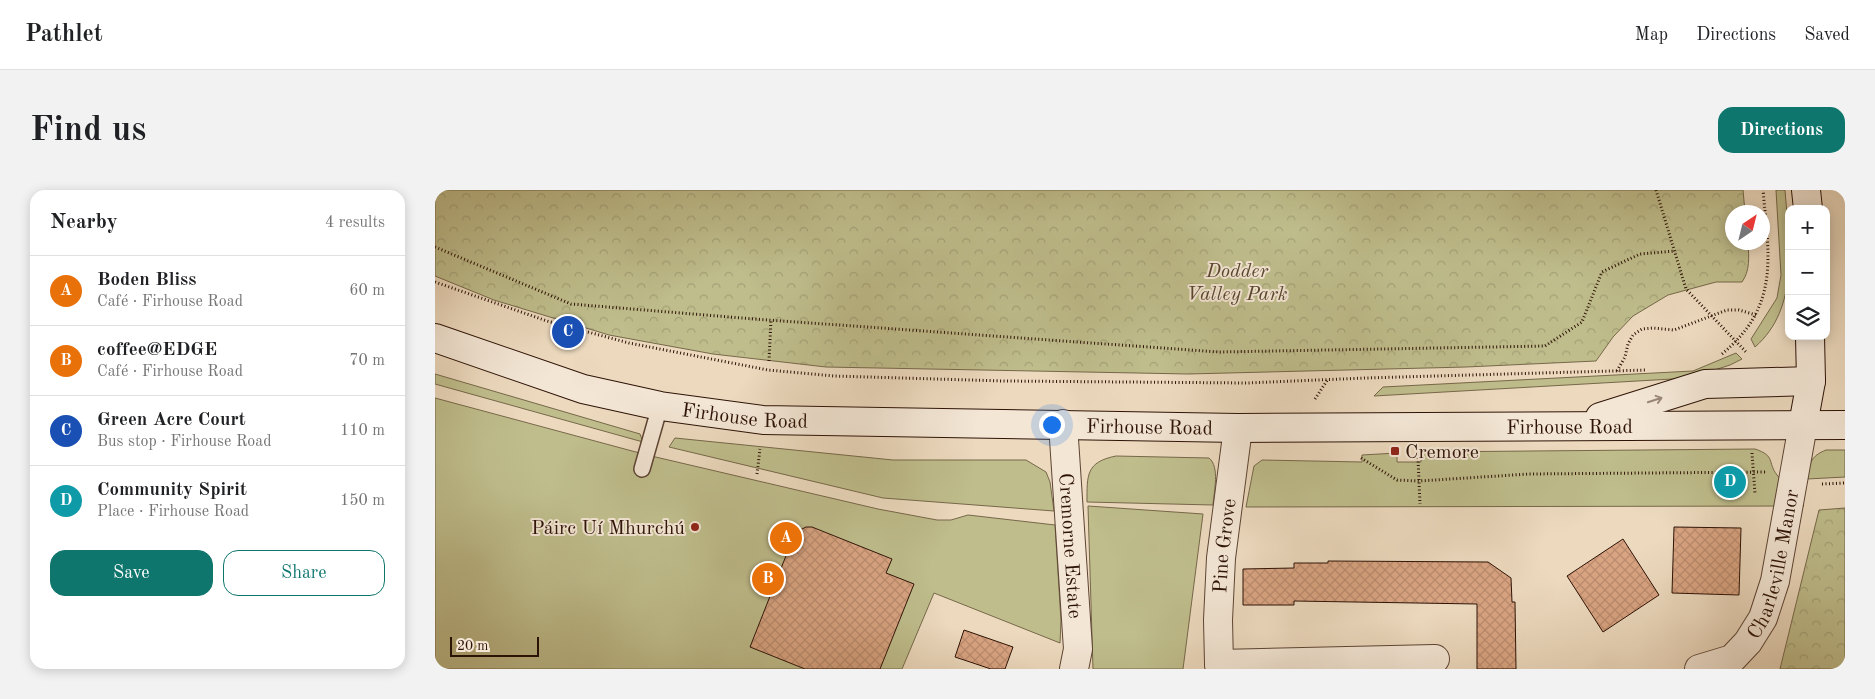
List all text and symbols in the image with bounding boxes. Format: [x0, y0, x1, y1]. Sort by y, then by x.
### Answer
text: Pathlet [25, 23, 103, 47]
text: Map [1635, 26, 1668, 44]
text: Directions [1696, 26, 1776, 44]
text: Saved [1804, 26, 1850, 44]
button: Directions [1718, 107, 1845, 153]
text: Find us [30, 113, 146, 148]
north arrow [1725, 205, 1770, 250]
map controls [1785, 205, 1830, 340]
button: + [1785, 205, 1830, 250]
text: Nearby [50, 212, 118, 233]
text: 4 results [325, 215, 385, 231]
button: − [1785, 250, 1830, 295]
park label: Dodder Valley Park [1186, 262, 1288, 305]
text: Boden Bliss [97, 271, 196, 290]
text: A [60, 283, 72, 299]
text: 60 m [349, 283, 385, 299]
text: Café · Firhouse Road [97, 294, 243, 310]
button: layers [1785, 295, 1830, 340]
pin: C [552, 313, 584, 351]
text: coffee@EDGE [97, 341, 217, 360]
text: B [60, 353, 72, 369]
text: 70 m [349, 353, 385, 369]
text: Café · Firhouse Road [97, 364, 243, 380]
one-way arrow [1646, 395, 1662, 404]
street label: Firhouse Road [680, 401, 808, 433]
text: Green Acre Court [97, 411, 246, 430]
your location [1039, 412, 1065, 438]
street label: Firhouse Road [1086, 417, 1213, 440]
street label: Firhouse Road [1506, 418, 1633, 439]
text: C [61, 423, 71, 439]
text: 110 m [340, 423, 385, 439]
text: Bus stop · Firhouse Road [97, 434, 272, 450]
place label: Cremore [1405, 443, 1479, 463]
marker: Cremore [1389, 445, 1401, 457]
pin: D [1714, 463, 1746, 501]
street label: Cremorne Estate [1054, 472, 1084, 619]
text: Community Spirit [97, 481, 247, 500]
street label: Charleville Manor [1744, 488, 1803, 643]
text: D [60, 493, 72, 509]
text: 150 m [340, 493, 385, 509]
street label: Pine Grove [1211, 497, 1241, 594]
text: Place · Firhouse Road [97, 504, 249, 520]
place label: Páirc Uí Mhurchú [531, 519, 685, 539]
pin: A [770, 519, 802, 557]
marker: Páirc Uí Mhurchú [689, 521, 701, 533]
button: Save [50, 550, 213, 596]
button: Share [223, 550, 385, 596]
pin: B [752, 560, 784, 598]
scale bar [450, 634, 539, 657]
text: 20 m [457, 639, 488, 653]

